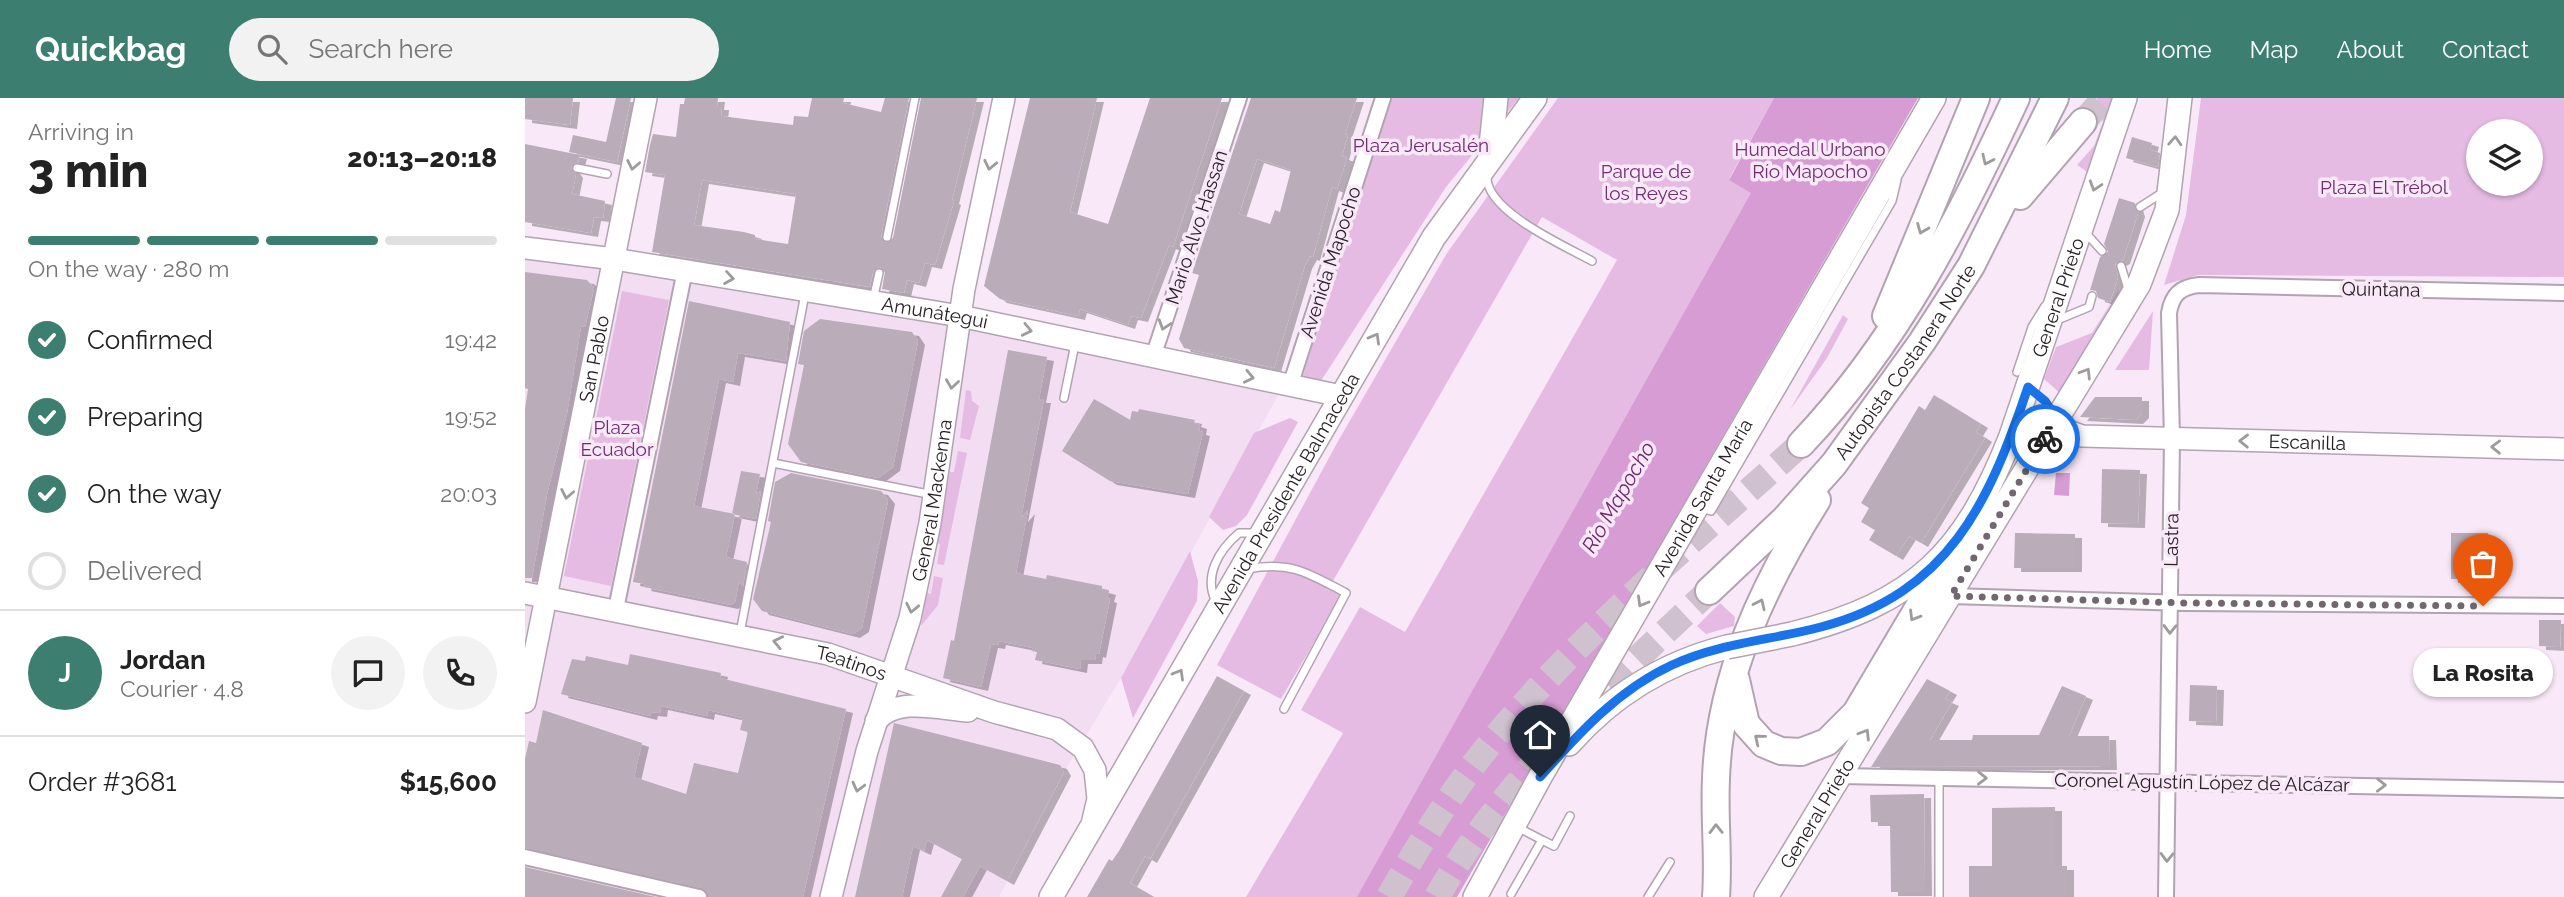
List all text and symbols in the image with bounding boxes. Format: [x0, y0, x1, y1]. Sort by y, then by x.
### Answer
search box [229, 18, 719, 81]
text: Quickbag [35, 30, 187, 69]
icon: search [253, 30, 291, 68]
text: Search here [309, 34, 453, 64]
text: Home [2144, 35, 2212, 64]
text: Map [2250, 35, 2298, 64]
text: About [2336, 35, 2404, 64]
text: Contact [2442, 35, 2529, 64]
text: Arriving in [28, 118, 134, 145]
map controls [2466, 119, 2543, 196]
button: layers [2466, 119, 2543, 196]
park label: Plaza Jerusalén [1353, 134, 1489, 156]
one-way arrow [2167, 136, 2182, 147]
park label: Humedal Urbano Río Mapocho [1735, 138, 1885, 182]
text: 20:13–20:18 [347, 143, 497, 173]
text: 3 min [28, 144, 148, 198]
street label: Mario Alvo Hassan [1161, 147, 1231, 307]
one-way arrow [1981, 153, 1995, 165]
one-way arrow [626, 159, 641, 171]
one-way arrow [983, 159, 998, 171]
park label: Parque de los Reyes [1601, 160, 1691, 204]
park label: Plaza El Trébol [2320, 176, 2449, 198]
one-way arrow [2089, 179, 2103, 191]
street label: Avenida Mapocho [1295, 183, 1365, 341]
one-way arrow [1916, 222, 1930, 234]
street label: General Prieto [2027, 235, 2088, 360]
text: On the way · 280 m [28, 255, 230, 282]
street label: Autopista Costanera Norte [1830, 260, 1980, 464]
one-way arrow [723, 270, 735, 285]
street label: Quintana [2341, 277, 2421, 301]
street label: Amunátegui [880, 292, 990, 333]
street label: San Pablo [574, 313, 613, 404]
one-way arrow [1158, 319, 1172, 331]
icon: check [28, 321, 66, 359]
one-way arrow [1021, 321, 1033, 336]
text: Confirmed [87, 325, 213, 355]
text: 19:42 [445, 326, 497, 353]
one-way arrow [1367, 332, 1380, 345]
one-way arrow [2078, 367, 2091, 380]
street label: Avenida Presidente Balmaceda [1207, 369, 1364, 617]
one-way arrow [1243, 369, 1255, 384]
one-way arrow [945, 378, 960, 390]
icon: check [28, 398, 66, 436]
text: Preparing [87, 402, 203, 432]
text: 19:52 [445, 403, 497, 430]
courier [2010, 404, 2080, 474]
street label: Avenida Santa María [1648, 415, 1757, 580]
park label: Plaza Ecuador [580, 416, 654, 460]
street label: General Mackenna [907, 418, 956, 583]
icon: bike [2026, 420, 2064, 458]
street label: Escanilla [2268, 430, 2346, 454]
one-way arrow [2238, 433, 2249, 448]
water label: Río Mapocho [1576, 437, 1660, 557]
one-way arrow [2490, 439, 2501, 455]
icon: check [28, 475, 66, 513]
text: On the way [87, 479, 222, 509]
text: 20:03 [440, 480, 497, 507]
one-way arrow [560, 488, 575, 500]
street label: Lastra [2160, 513, 2182, 567]
pin [2453, 534, 2513, 606]
icon: bag [2464, 545, 2502, 583]
text: Delivered [87, 556, 202, 586]
one-way arrow [1637, 594, 1650, 607]
one-way arrow [1752, 599, 1766, 611]
one-way arrow [906, 602, 920, 614]
one-way arrow [1909, 609, 1922, 622]
one-way arrow [2162, 625, 2178, 635]
one-way arrow [772, 635, 784, 650]
button: chat [331, 636, 405, 710]
button: phone [423, 636, 497, 710]
street label: Teatinos [814, 641, 890, 685]
text: Jordan [120, 645, 206, 675]
callout: La Rosita [2413, 648, 2553, 697]
text: J [59, 658, 71, 688]
text: La Rosita [2432, 659, 2534, 686]
one-way arrow [1171, 668, 1184, 681]
text: Courier · 4.8 [120, 675, 244, 702]
pin [1510, 705, 1570, 777]
icon: home [1521, 716, 1559, 754]
one-way arrow [1857, 729, 1870, 742]
one-way arrow [1755, 734, 1767, 747]
street label: General Prieto [1775, 754, 1859, 872]
text: Order #3681 [28, 767, 177, 797]
text: $15,600 [400, 767, 497, 797]
street label: Coronel Agustín López de Alcázar [2054, 768, 2350, 796]
one-way arrow [1977, 770, 1987, 786]
one-way arrow [2376, 777, 2386, 793]
one-way arrow [852, 781, 866, 793]
one-way arrow [1708, 823, 1724, 834]
one-way arrow [2159, 852, 2175, 863]

